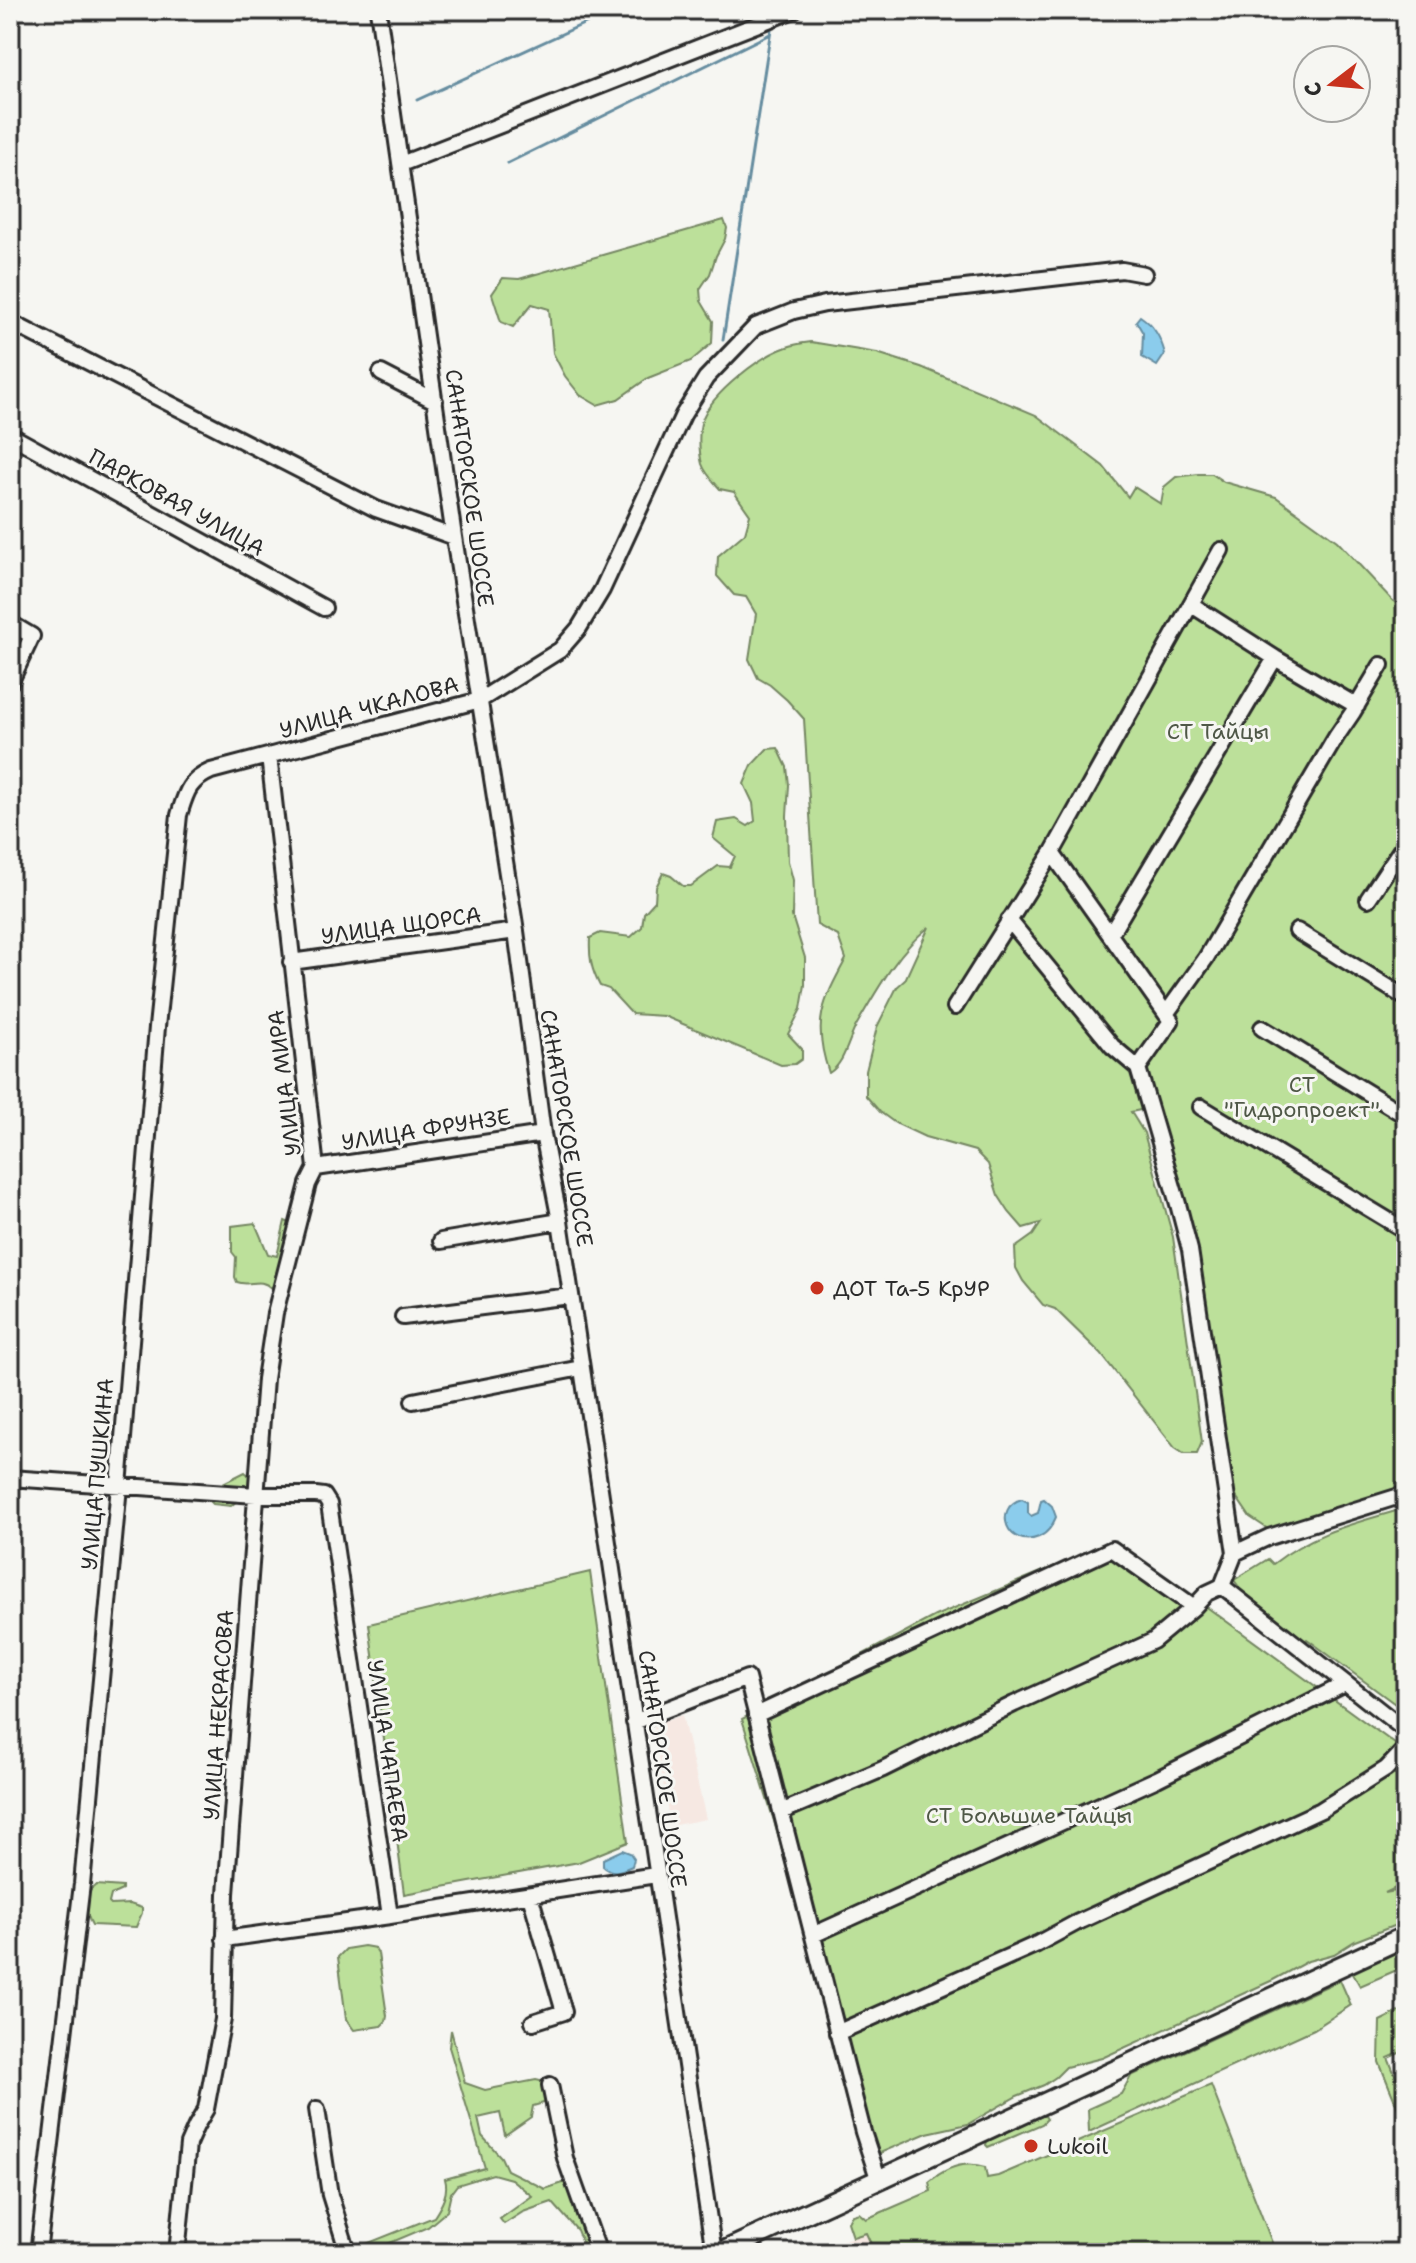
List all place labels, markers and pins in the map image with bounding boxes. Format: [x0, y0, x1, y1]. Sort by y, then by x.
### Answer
place label: ДОТ Та-5 КрУР [833, 1274, 990, 1303]
marker: ДОТ Та-5 КрУР [808, 1279, 826, 1297]
place label: Lukoil [1047, 2132, 1108, 2161]
marker: Lukoil [1022, 2137, 1040, 2155]

